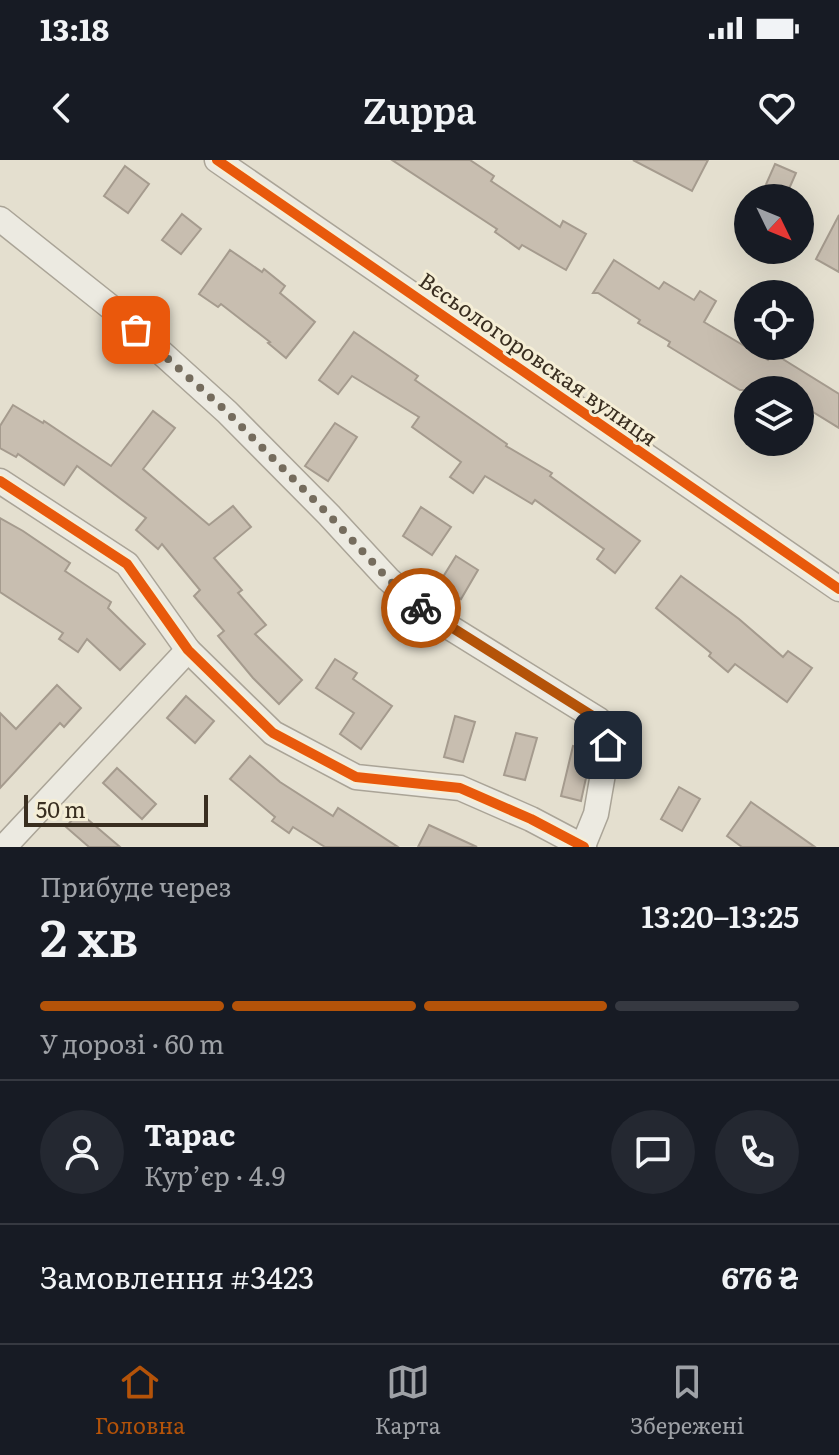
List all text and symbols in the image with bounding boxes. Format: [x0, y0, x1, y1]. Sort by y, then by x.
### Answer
text: 13:18 [40, 6, 109, 50]
text: Zuppa [363, 82, 476, 135]
icon: back [40, 86, 84, 130]
icon: heart [755, 86, 799, 130]
north arrow [734, 184, 814, 264]
map controls [734, 184, 814, 456]
street label: Вєсьологоровская вулиця [413, 263, 665, 453]
button: locate [734, 280, 814, 360]
pin [102, 296, 170, 364]
icon: bag [114, 308, 158, 352]
button: layers [734, 376, 814, 456]
courier [381, 568, 461, 648]
icon: bike [399, 586, 443, 630]
pin [574, 711, 642, 779]
icon: home [586, 723, 630, 767]
scale bar [24, 791, 208, 827]
text: 50 m [36, 792, 86, 825]
text: Прибуде через [40, 866, 231, 905]
text: 13:20–13:25 [642, 893, 799, 937]
text: 2 хв [40, 896, 139, 973]
text: У дорозі · 60 m [40, 1023, 224, 1062]
button: person [40, 1110, 124, 1194]
button: chat [611, 1110, 695, 1194]
button: phone [715, 1110, 799, 1194]
text: Тарас [144, 1111, 235, 1155]
text: Кур’єр · 4.9 [144, 1155, 285, 1194]
text: Замовлення #3423 [40, 1254, 314, 1298]
text: 676 ₴ [722, 1254, 799, 1298]
tab: Головна [95, 1360, 185, 1441]
tab: Карта [375, 1360, 441, 1441]
tab: Збережені [630, 1360, 744, 1441]

